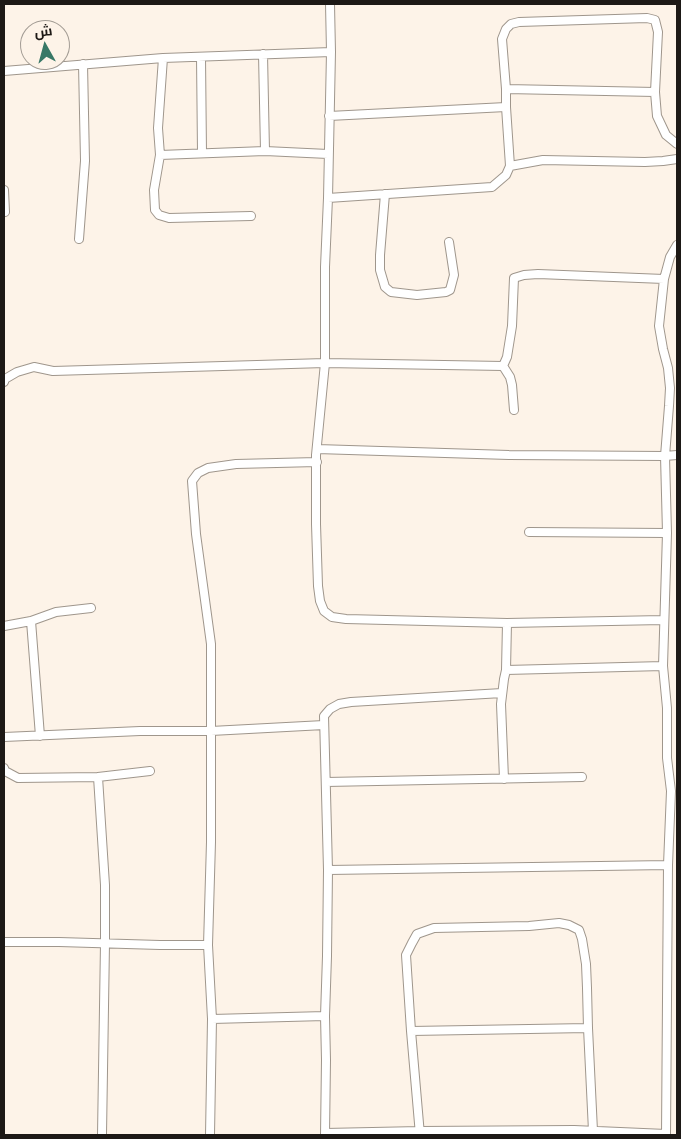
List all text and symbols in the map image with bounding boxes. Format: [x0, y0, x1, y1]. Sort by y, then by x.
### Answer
north arrow [20, 20, 70, 70]
text: ش [33, 22, 53, 40]

